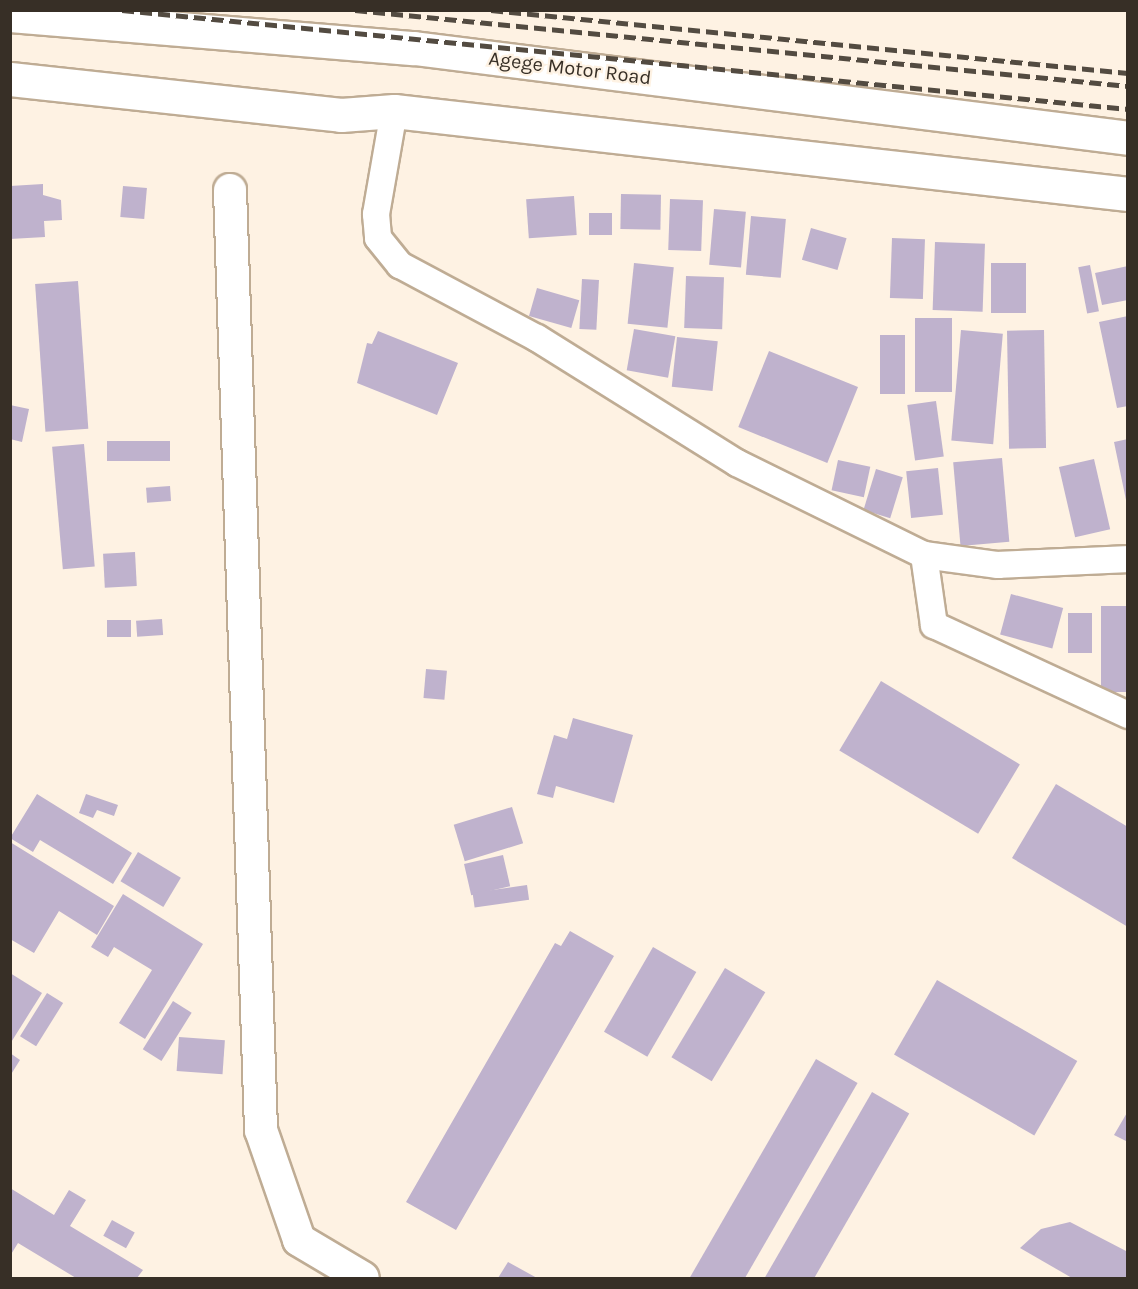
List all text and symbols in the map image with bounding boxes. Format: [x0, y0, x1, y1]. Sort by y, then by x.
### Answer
street label: Agege Motor Road [487, 46, 653, 90]

